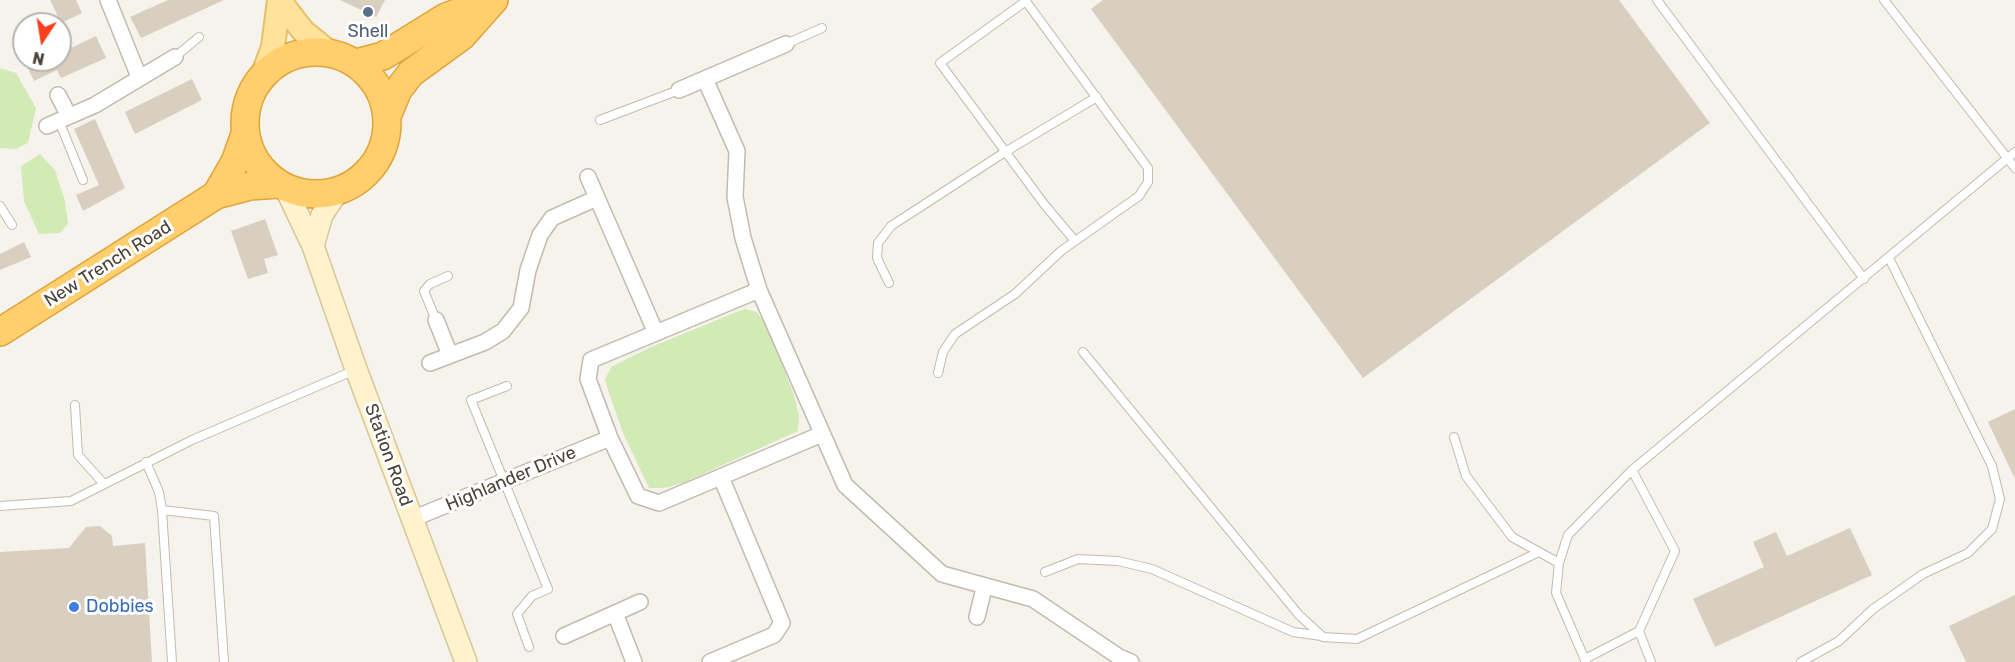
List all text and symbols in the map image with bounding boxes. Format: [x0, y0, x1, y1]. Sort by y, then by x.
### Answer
marker: Shell [361, 5, 375, 19]
north arrow [12, 12, 72, 72]
place label: Shell [348, 21, 388, 43]
text: N [31, 48, 46, 69]
street label: New Trench Road [40, 216, 176, 312]
street label: Station Road [359, 401, 417, 509]
street label: Highlander Drive [443, 442, 579, 516]
place label: Dobbies [86, 596, 154, 618]
marker: Dobbies [67, 600, 81, 614]

